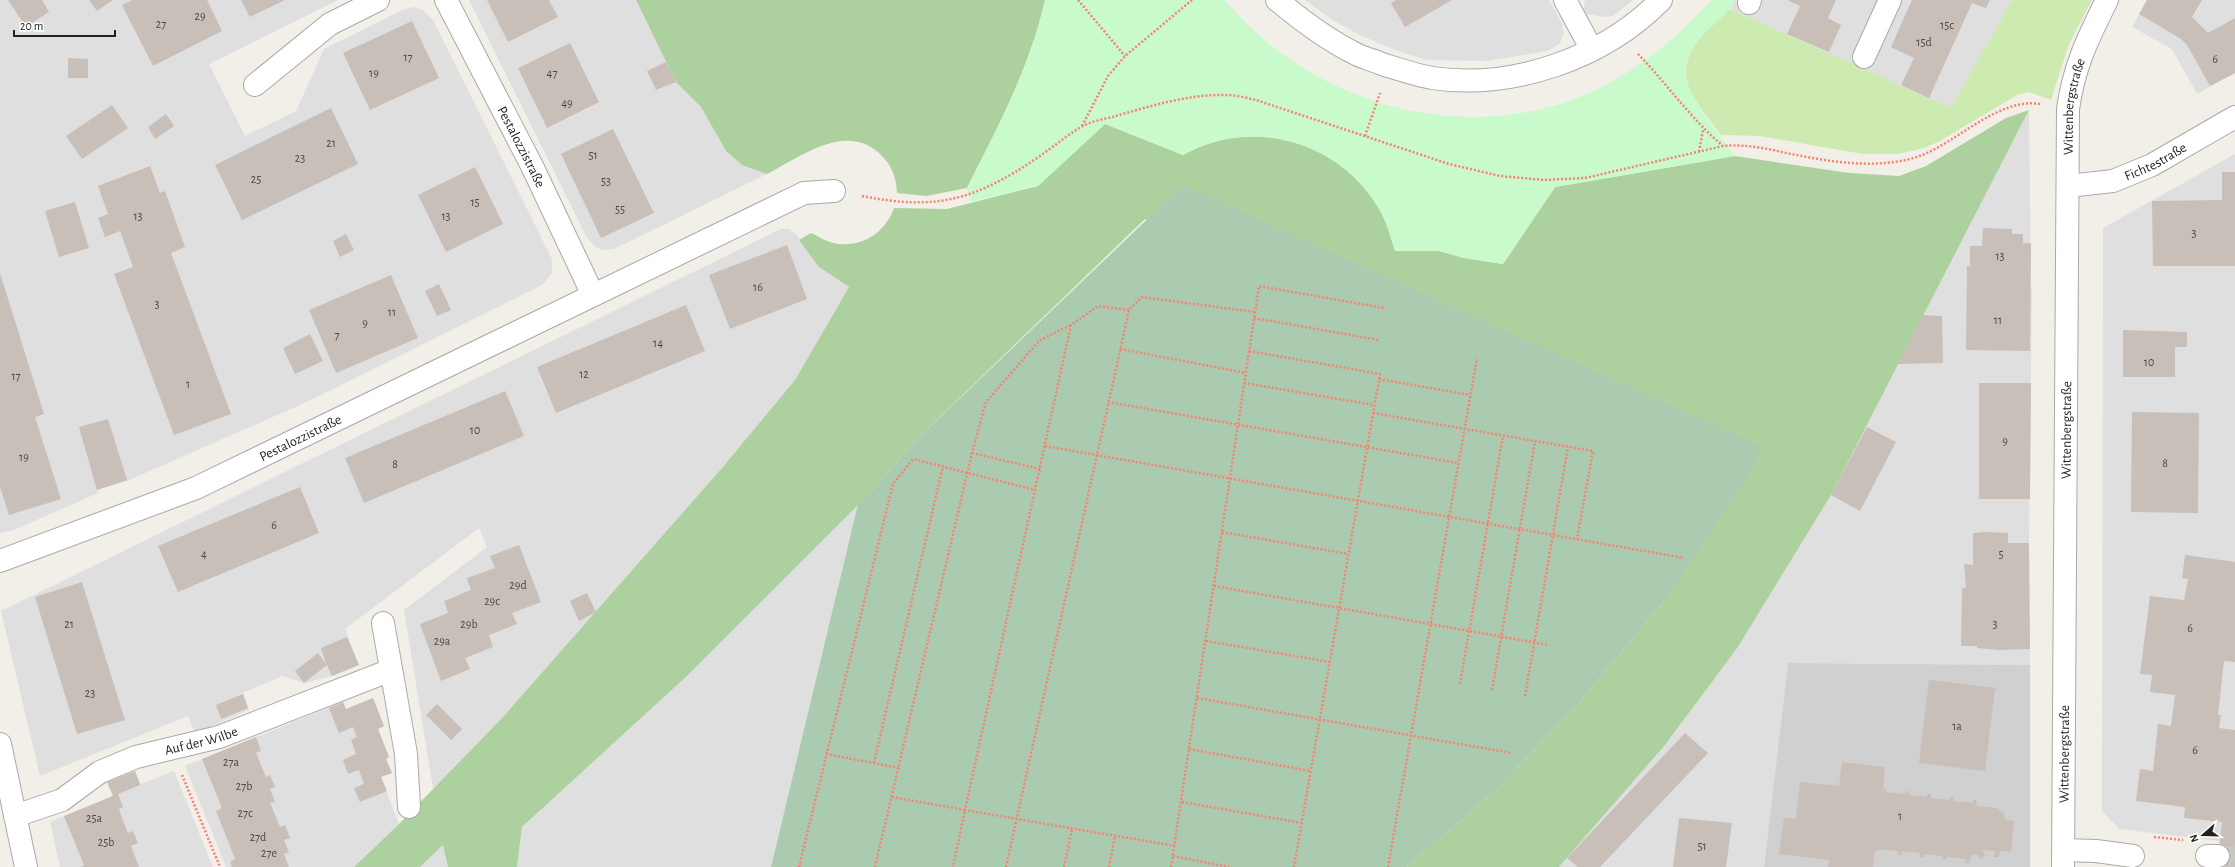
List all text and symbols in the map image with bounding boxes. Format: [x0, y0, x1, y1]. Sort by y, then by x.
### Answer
house number: 29 [194, 10, 206, 22]
scale bar [14, 12, 115, 38]
house number: 27 [156, 18, 166, 30]
house number: 15c [1940, 19, 1954, 31]
text: 20 m [20, 20, 43, 32]
house number: 15d [1916, 36, 1932, 48]
house number: 17 [403, 51, 413, 63]
house number: 6 [2212, 53, 2218, 65]
street label: Wittenbergstraße [2062, 56, 2088, 155]
house number: 19 [369, 67, 379, 79]
house number: 47 [547, 67, 557, 79]
house number: 49 [561, 97, 573, 109]
street label: Pestalozzistraße [494, 104, 547, 190]
house number: 21 [326, 137, 336, 149]
street label: Fichtestraße [2123, 141, 2189, 184]
house number: 51 [588, 149, 598, 161]
house number: 23 [295, 152, 305, 164]
house number: 25 [251, 173, 261, 185]
house number: 53 [601, 175, 611, 187]
house number: 15 [470, 196, 480, 208]
house number: 55 [615, 203, 625, 215]
house number: 13 [133, 210, 143, 222]
house number: 13 [441, 210, 451, 222]
house number: 3 [2192, 227, 2197, 239]
house number: 13 [1995, 250, 2005, 262]
house number: 16 [753, 281, 763, 293]
house number: 3 [155, 298, 160, 310]
house number: 11 [388, 306, 396, 318]
house number: 11 [1994, 314, 2002, 326]
house number: 9 [362, 317, 368, 329]
house number: 7 [334, 329, 340, 341]
house number: 14 [653, 337, 663, 349]
house number: 10 [2144, 356, 2154, 368]
house number: 12 [579, 368, 589, 380]
house number: 17 [11, 370, 21, 382]
house number: 1 [186, 378, 190, 390]
street label: Wittenbergstraße [2060, 381, 2074, 479]
street label: Pestalozzistraße [258, 413, 344, 464]
house number: 10 [470, 424, 480, 436]
house number: 9 [2002, 435, 2008, 447]
house number: 19 [19, 451, 29, 463]
house number: 8 [2162, 457, 2168, 469]
house number: 8 [392, 458, 398, 470]
house number: 6 [271, 519, 277, 531]
house number: 4 [201, 548, 207, 560]
house number: 5 [1998, 548, 2004, 560]
house number: 29d [509, 579, 527, 591]
house number: 29c [484, 595, 500, 607]
house number: 21 [64, 618, 74, 630]
house number: 29b [460, 618, 478, 630]
house number: 3 [1993, 618, 1998, 630]
house number: 6 [2187, 622, 2193, 634]
house number: 29a [434, 635, 451, 647]
house number: 23 [85, 687, 95, 699]
street label: Wittenbergstraße [2057, 705, 2072, 803]
house number: 1a [1952, 720, 1962, 732]
street label: Auf der Wilbe [163, 724, 240, 758]
house number: 6 [2192, 744, 2198, 756]
house number: 27a [223, 756, 239, 768]
house number: 27b [236, 780, 252, 792]
house number: 27c [237, 807, 253, 819]
house number: 1 [1898, 810, 1902, 822]
house number: 25a [86, 812, 102, 824]
north arrow [2183, 815, 2223, 855]
house number: 27d [250, 831, 266, 843]
text: N [2188, 833, 2201, 844]
house number: 25b [98, 836, 114, 848]
house number: 51 [1697, 840, 1707, 852]
house number: 27e [261, 847, 277, 859]

